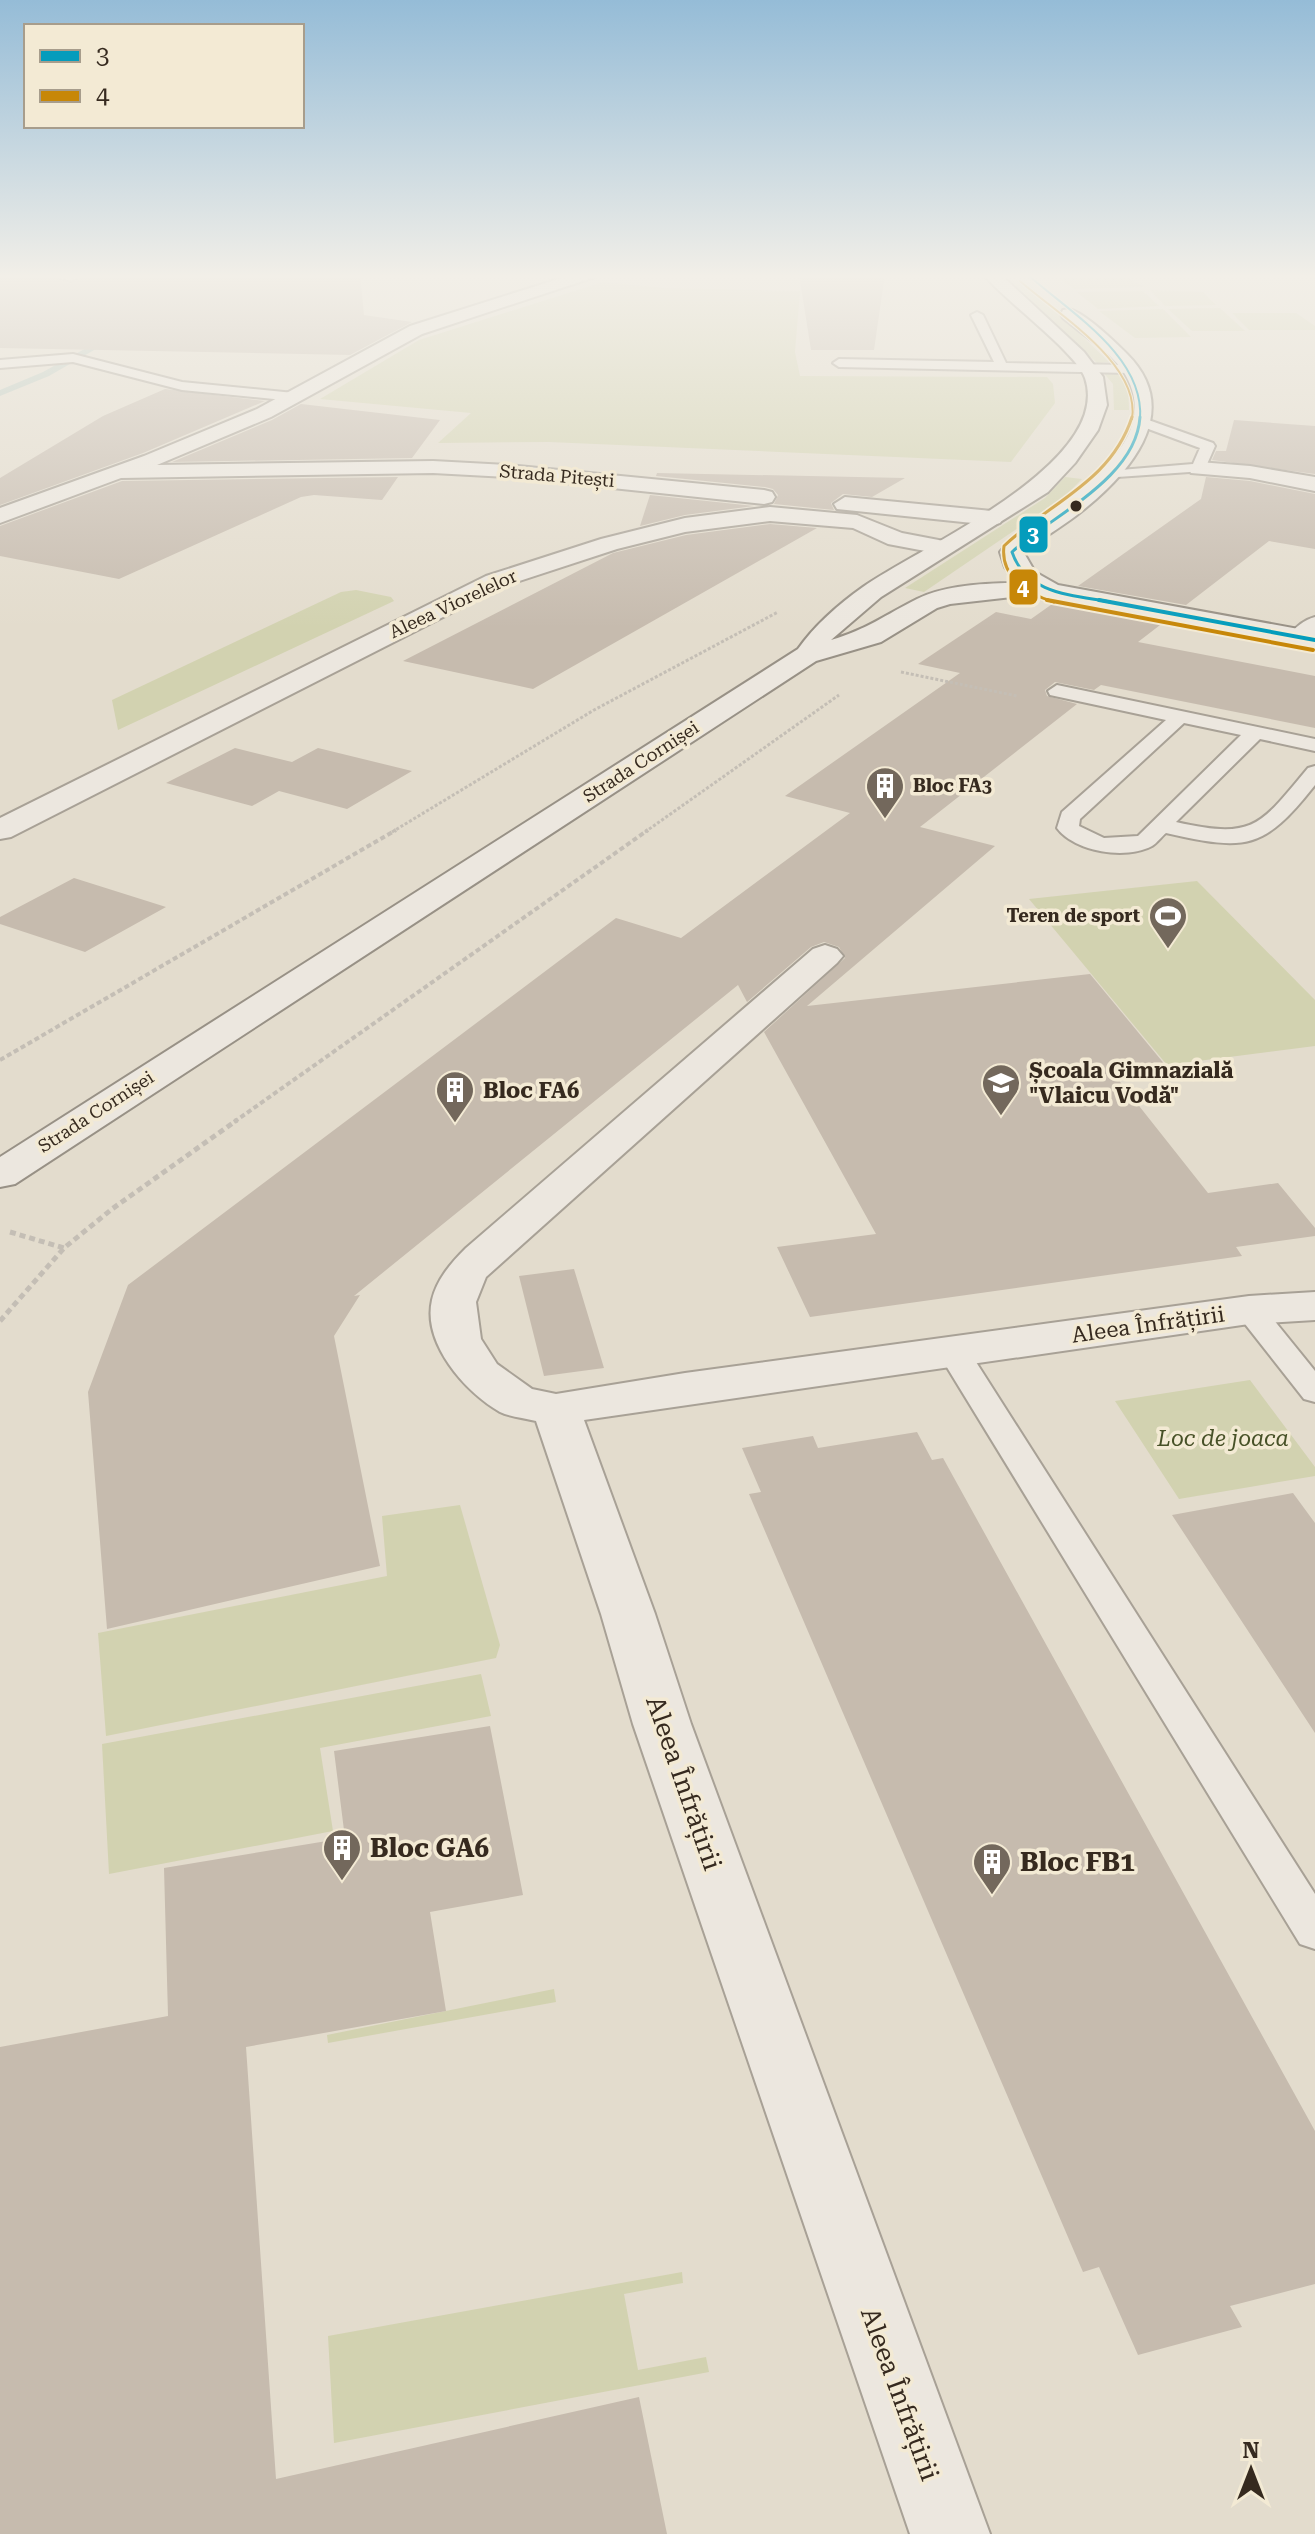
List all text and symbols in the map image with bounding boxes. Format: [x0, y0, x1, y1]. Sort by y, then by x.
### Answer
legend [24, 24, 304, 128]
text: 3 [96, 42, 109, 70]
text: 4 [96, 82, 110, 110]
street label: Strada Pitești [499, 460, 616, 492]
unlabelled marker [1068, 498, 1084, 514]
line badge: 3 [1018, 515, 1049, 554]
text: 3 [1027, 522, 1039, 547]
street label: Aleea Viorelelor [386, 565, 520, 642]
line badge: 4 [1008, 568, 1039, 606]
text: 4 [1017, 575, 1030, 600]
street label: Strada Cornișei [579, 716, 703, 808]
building icon: Bloc FA3 [864, 765, 906, 820]
place label: Bloc FA3 [913, 775, 992, 796]
sports icon: Teren de sport [1147, 895, 1189, 950]
place label: Teren de sport [1007, 905, 1140, 926]
place label: Școala Gimnazială "Vlaicu Vodă" [1029, 1058, 1234, 1108]
school or university icon: Școala Gimnazială "Vlaicu Vodă" [980, 1062, 1022, 1117]
street label: Strada Cornișei [34, 1066, 158, 1158]
building icon: Bloc FA6 [434, 1069, 476, 1124]
place label: Bloc FA6 [483, 1078, 579, 1103]
street label: Aleea Înfrățirii [1070, 1300, 1226, 1350]
park label: Loc de joaca [1156, 1426, 1289, 1451]
street label: Aleea Înfrățirii [638, 1692, 729, 1875]
building icon: Bloc GA6 [321, 1827, 363, 1882]
place label: Bloc GA6 [370, 1833, 489, 1863]
building icon: Bloc FB1 [971, 1841, 1013, 1896]
place label: Bloc FB1 [1020, 1847, 1135, 1877]
street label: Aleea Înfrățirii [853, 2303, 946, 2485]
north arrow [1211, 2430, 1291, 2510]
text: N [1243, 2438, 1260, 2463]

